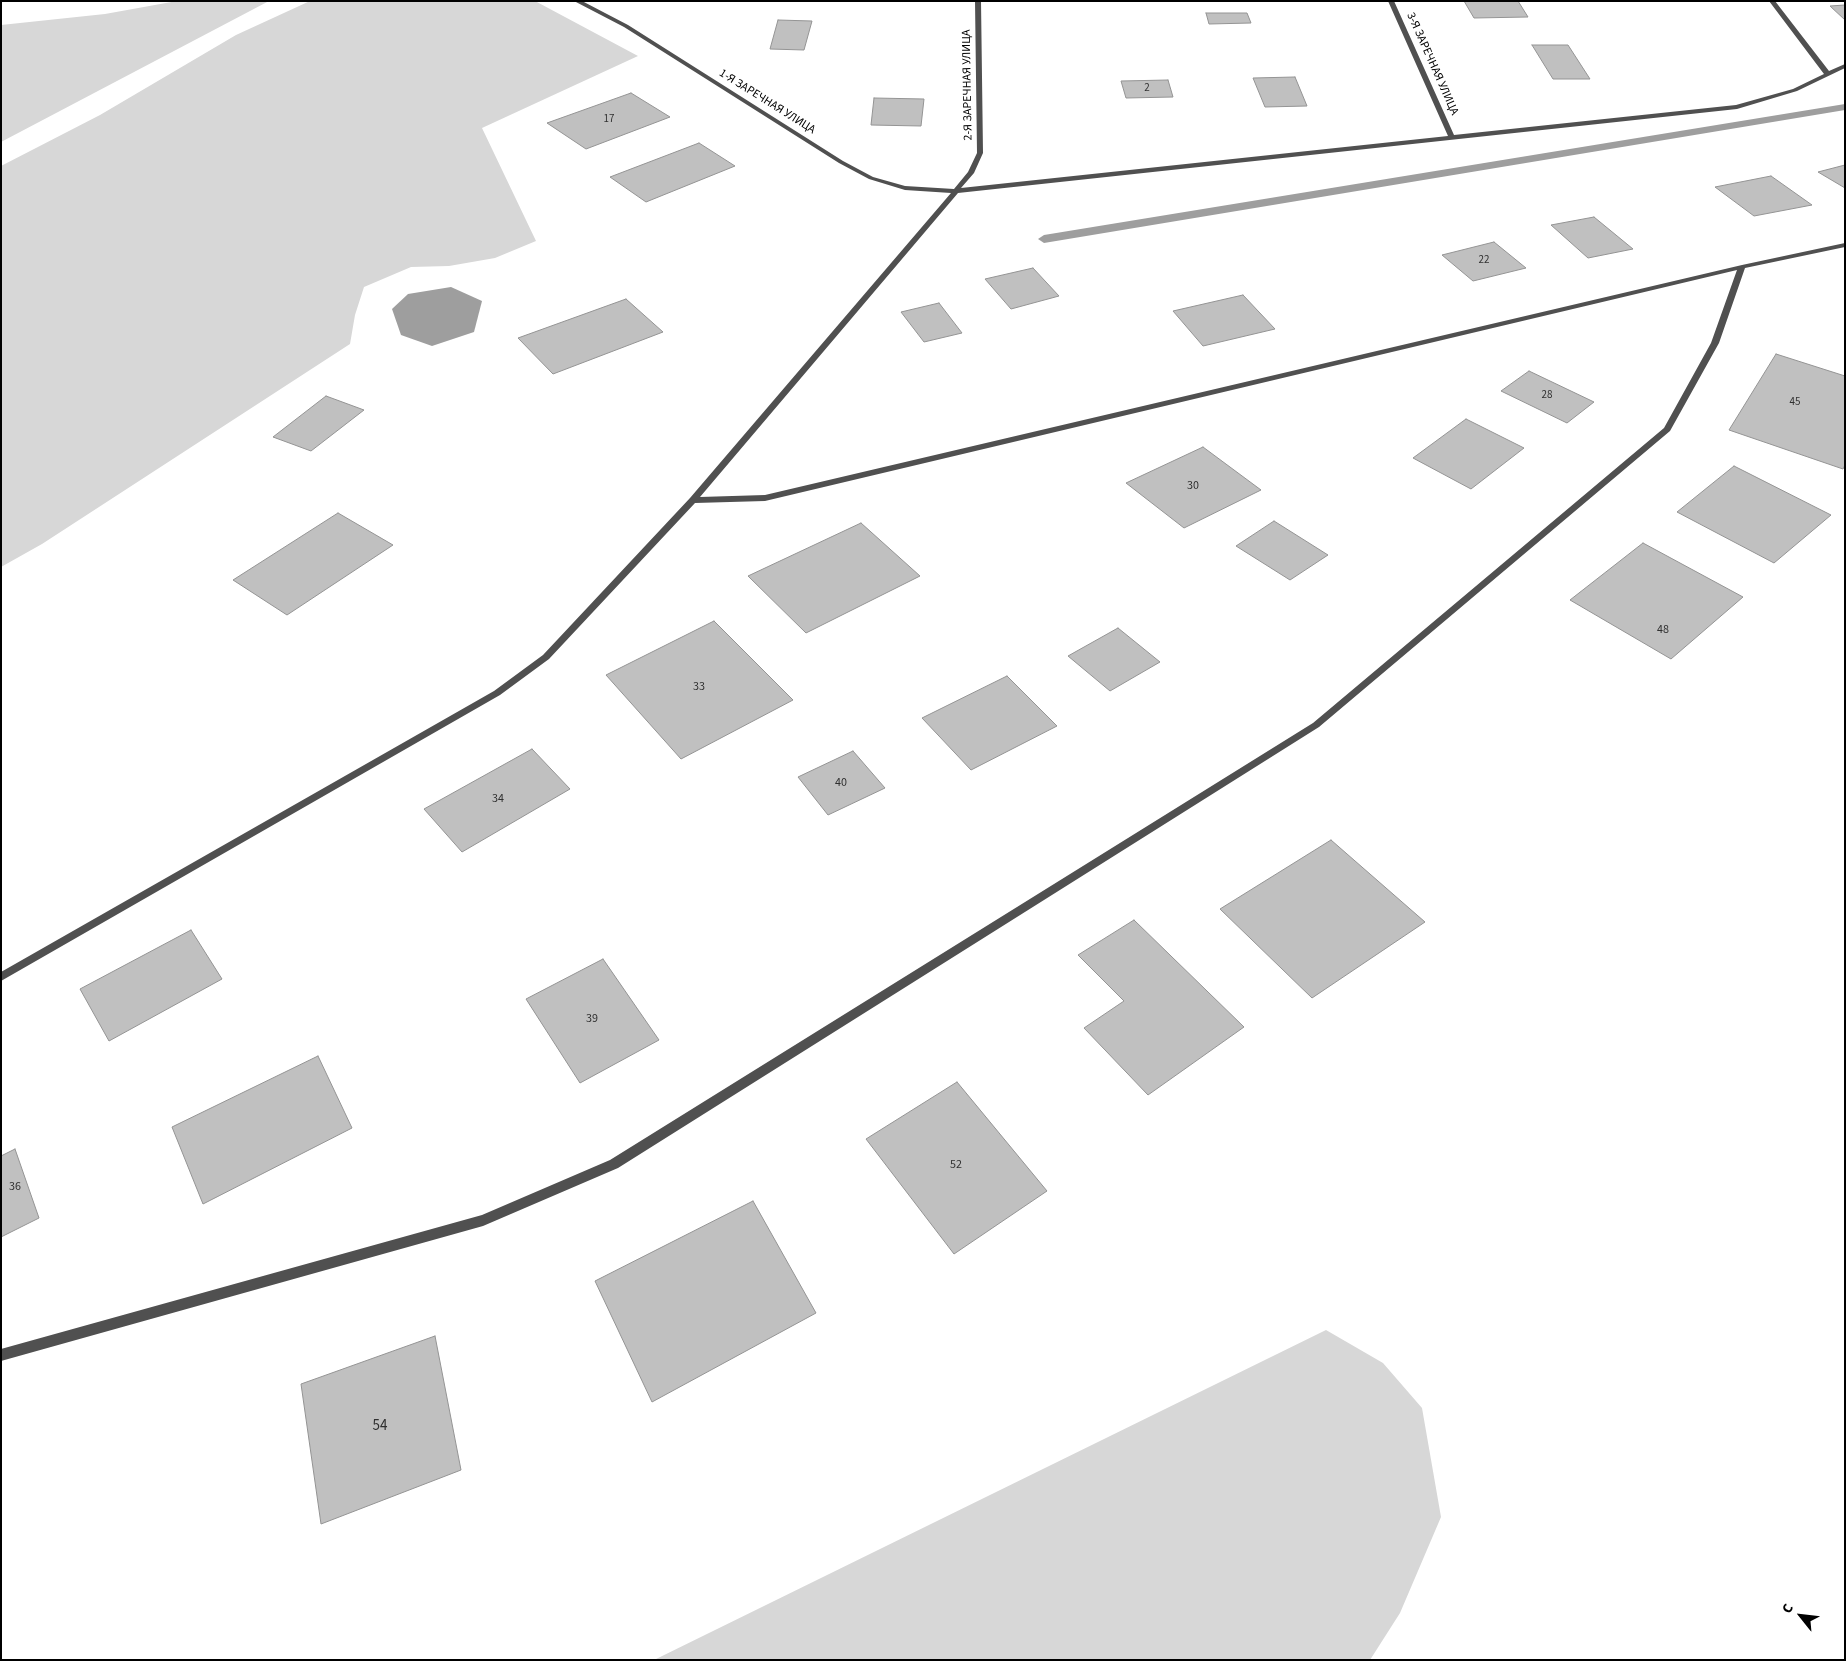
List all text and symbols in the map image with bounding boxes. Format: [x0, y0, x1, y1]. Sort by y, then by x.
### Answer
street label: 3-Я ЗАРЕЧНАЯ УЛИЦА [1403, 10, 1461, 118]
street label: 2-Я ЗАРЕЧНАЯ УЛИЦА [960, 29, 976, 141]
street label: 1-Я ЗАРЕЧНАЯ УЛИЦА [716, 67, 818, 137]
house number: 2 [1144, 82, 1150, 96]
house number: 17 [604, 113, 614, 127]
house number: 22 [1479, 254, 1489, 268]
house number: 28 [1542, 389, 1552, 403]
house number: 45 [1790, 396, 1800, 410]
house number: 30 [1187, 479, 1199, 493]
house number: 48 [1657, 623, 1669, 637]
house number: 33 [693, 680, 705, 694]
house number: 40 [835, 776, 847, 790]
house number: 34 [492, 792, 504, 806]
house number: 39 [586, 1012, 598, 1026]
house number: 52 [950, 1158, 962, 1172]
house number: 36 [9, 1180, 21, 1194]
house number: 54 [373, 1418, 387, 1436]
north arrow [1776, 1591, 1826, 1641]
text: С [1777, 1600, 1799, 1617]

